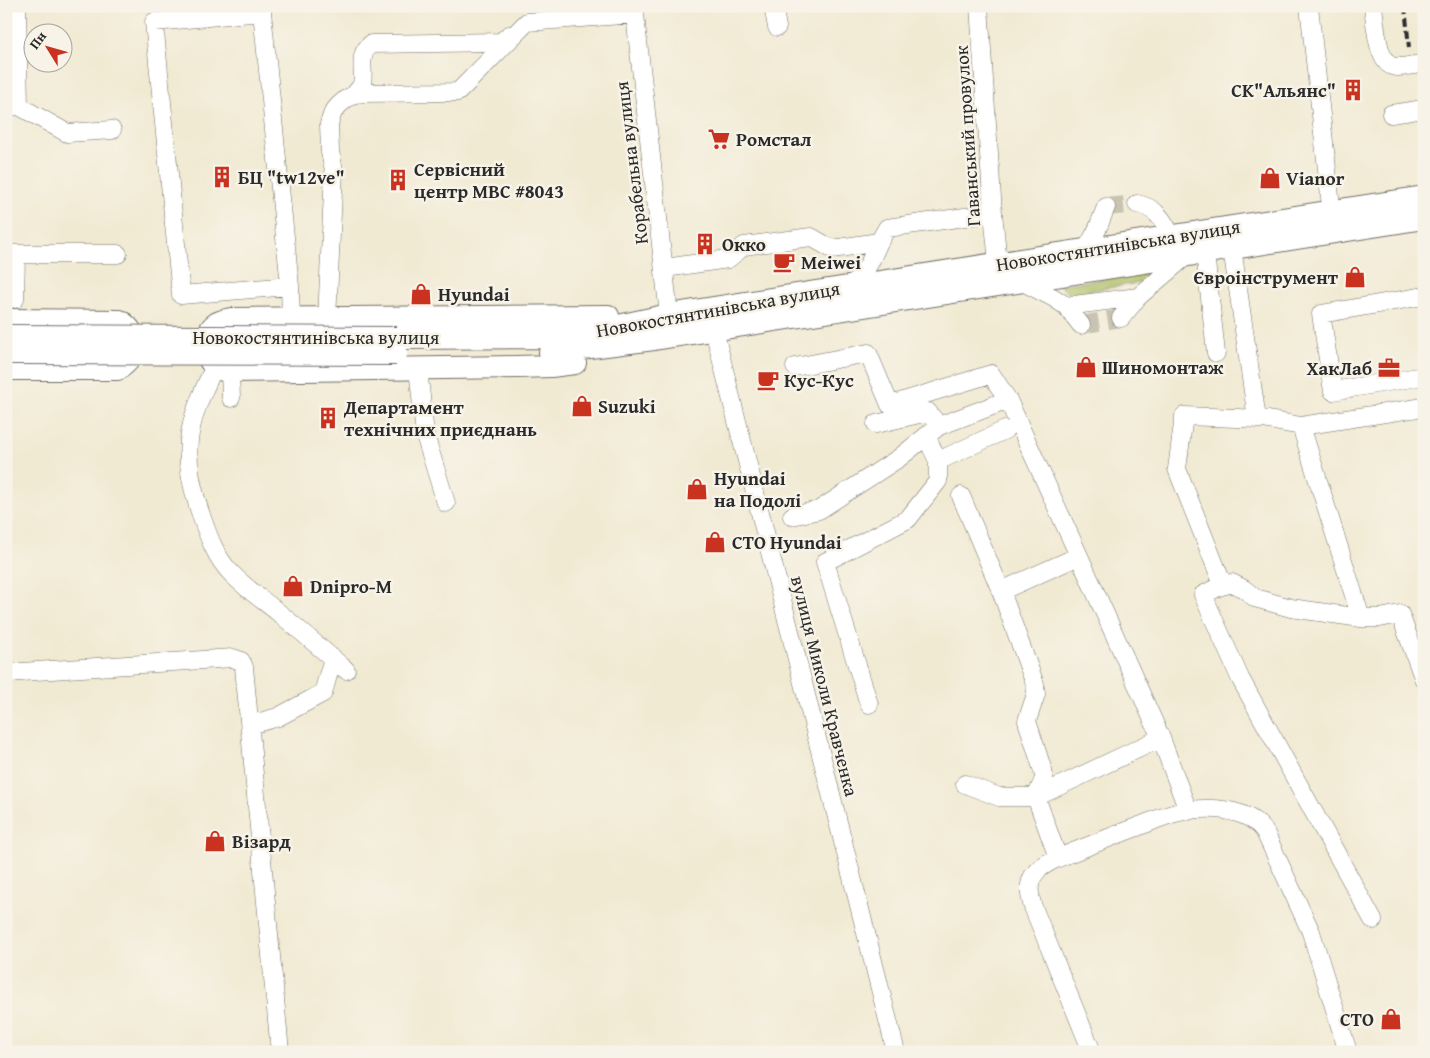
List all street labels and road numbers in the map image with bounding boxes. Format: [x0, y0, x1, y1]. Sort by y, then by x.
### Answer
street label: Гаванський провулок [947, 44, 987, 227]
street label: Корабельна вулиця [607, 79, 655, 246]
street label: Новокостянтинівська вулиця [994, 212, 1243, 278]
street label: Новокостянтинівська вулиця [594, 274, 842, 344]
street label: Новокостянтинівська вулиця [193, 323, 440, 351]
street label: вулиця Миколи Кравченка [784, 573, 866, 799]

